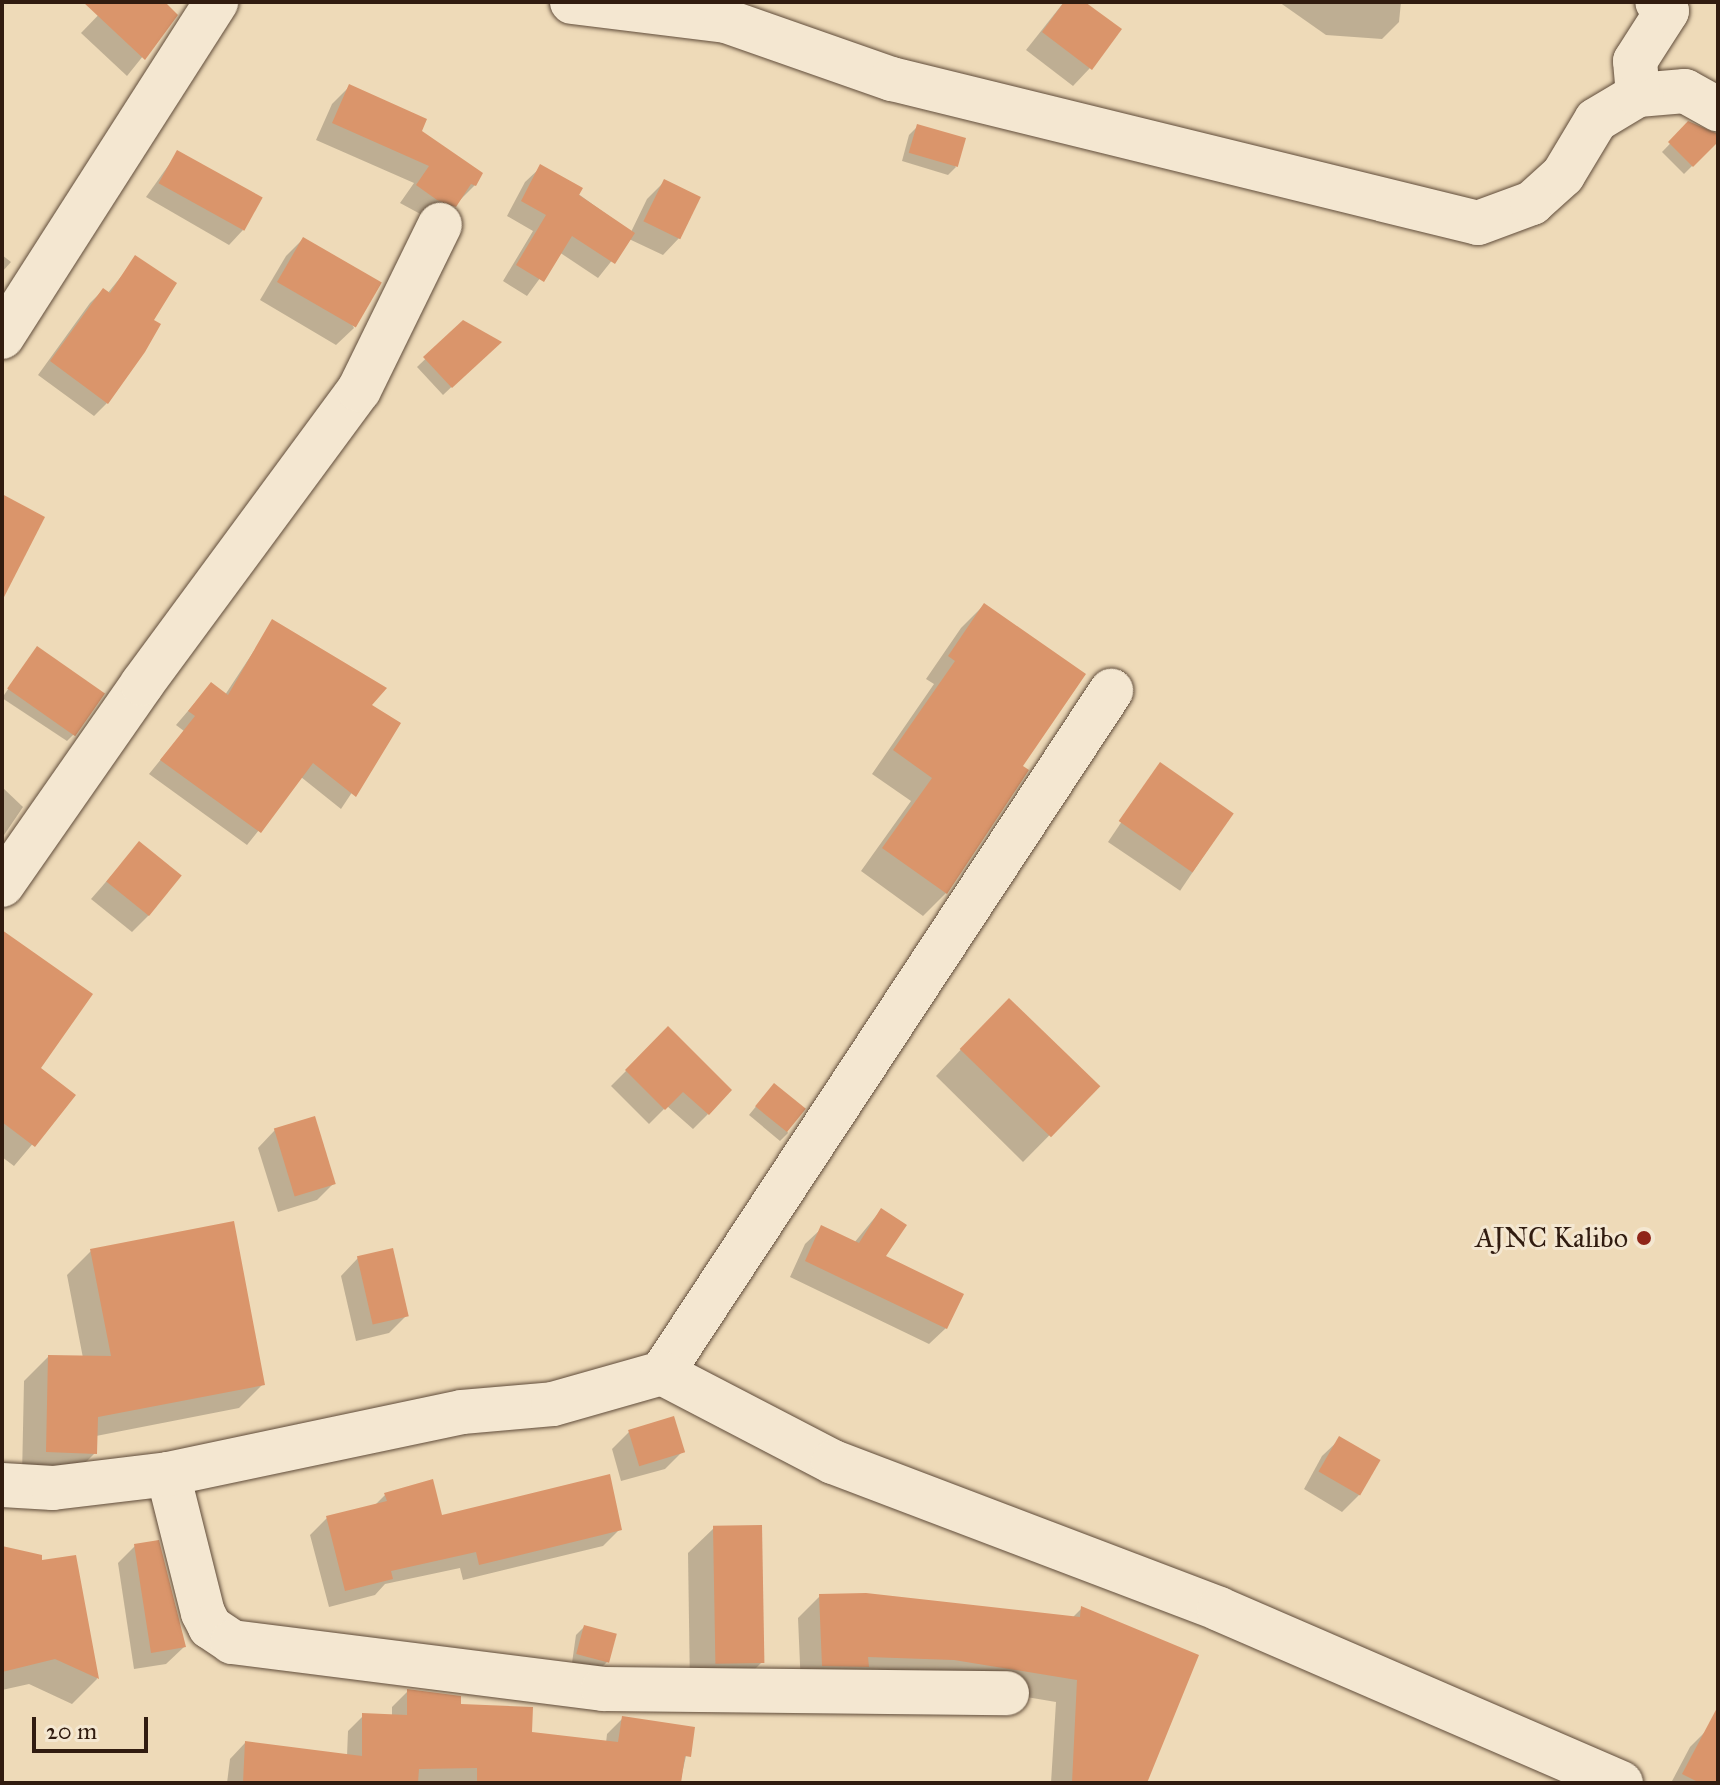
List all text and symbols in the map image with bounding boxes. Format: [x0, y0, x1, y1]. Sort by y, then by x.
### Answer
place label: AJNC Kalibo [1475, 1221, 1628, 1255]
marker: AJNC Kalibo [1635, 1229, 1653, 1247]
scale bar [36, 1701, 152, 1751]
text: 20 m [46, 1716, 97, 1746]

